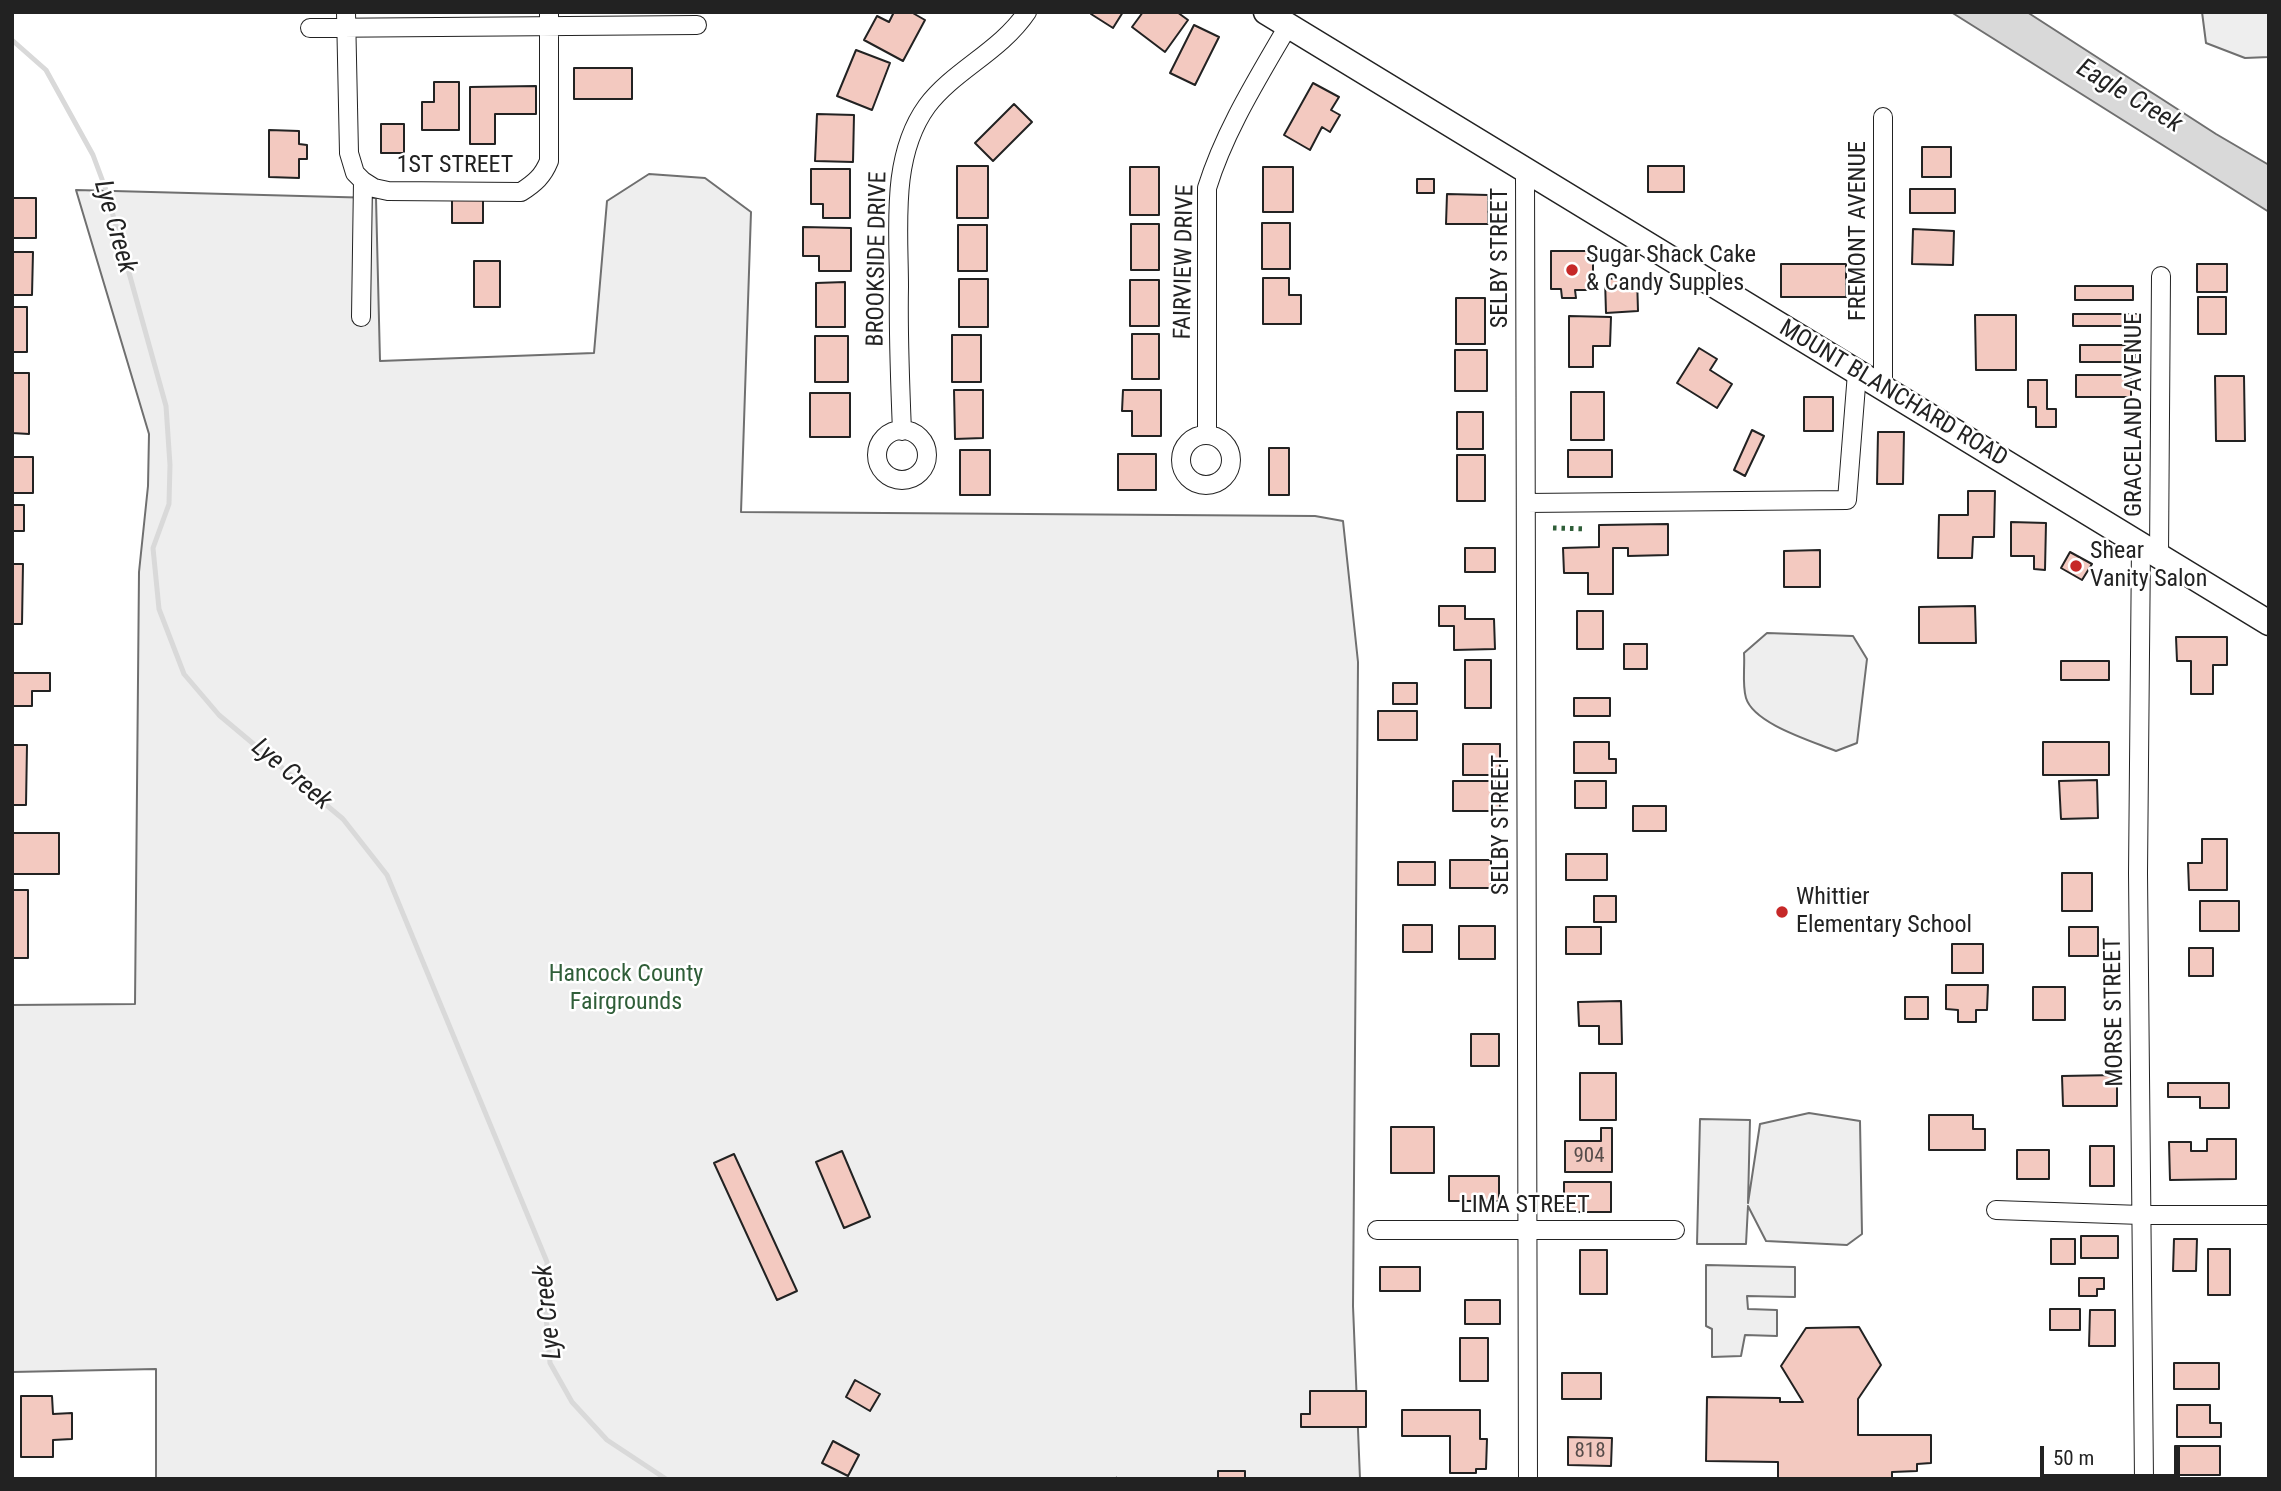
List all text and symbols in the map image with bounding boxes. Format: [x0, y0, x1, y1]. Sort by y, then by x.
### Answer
water label: Eagle Creek [2071, 53, 2187, 141]
street label: FREMONT AVENUE [1845, 141, 1873, 321]
street label: 1ST STREET [397, 152, 513, 180]
street label: BROOKSIDE DRIVE [862, 171, 894, 347]
water label: Lye Creek [86, 177, 142, 277]
street label: FAIRVIEW DRIVE [1169, 184, 1201, 340]
street label: SELBY STREET [1487, 188, 1515, 328]
place label: Sugar Shack Cake & Candy Supples [1586, 242, 1756, 298]
marker: Sugar Shack Cake & Candy Supples [1564, 262, 1580, 278]
street label: GRACELAND AVENUE [2121, 313, 2149, 517]
street label: MOUNT BLANCHARD ROAD [1774, 314, 2012, 474]
place label: Shear Vanity Salon [2090, 538, 2207, 594]
marker: Shear Vanity Salon [2068, 558, 2084, 574]
water label: Lye Creek [245, 732, 337, 818]
street label: SELBY STREET [1488, 755, 1516, 895]
place label: Whittier Elementary School [1796, 884, 1972, 940]
marker: Whittier Elementary School [1774, 904, 1790, 920]
street label: MORSE STREET [2099, 937, 2131, 1087]
park label: Hancock County Fairgrounds [549, 961, 703, 1017]
house number: 904 [1573, 1144, 1605, 1170]
street label: LIMA STREET [1460, 1192, 1590, 1220]
water label: Lye Creek [529, 1263, 569, 1361]
scale bar [2043, 1432, 2183, 1476]
house number: 818 [1574, 1439, 1606, 1465]
text: 50 m [2053, 1446, 2094, 1470]

